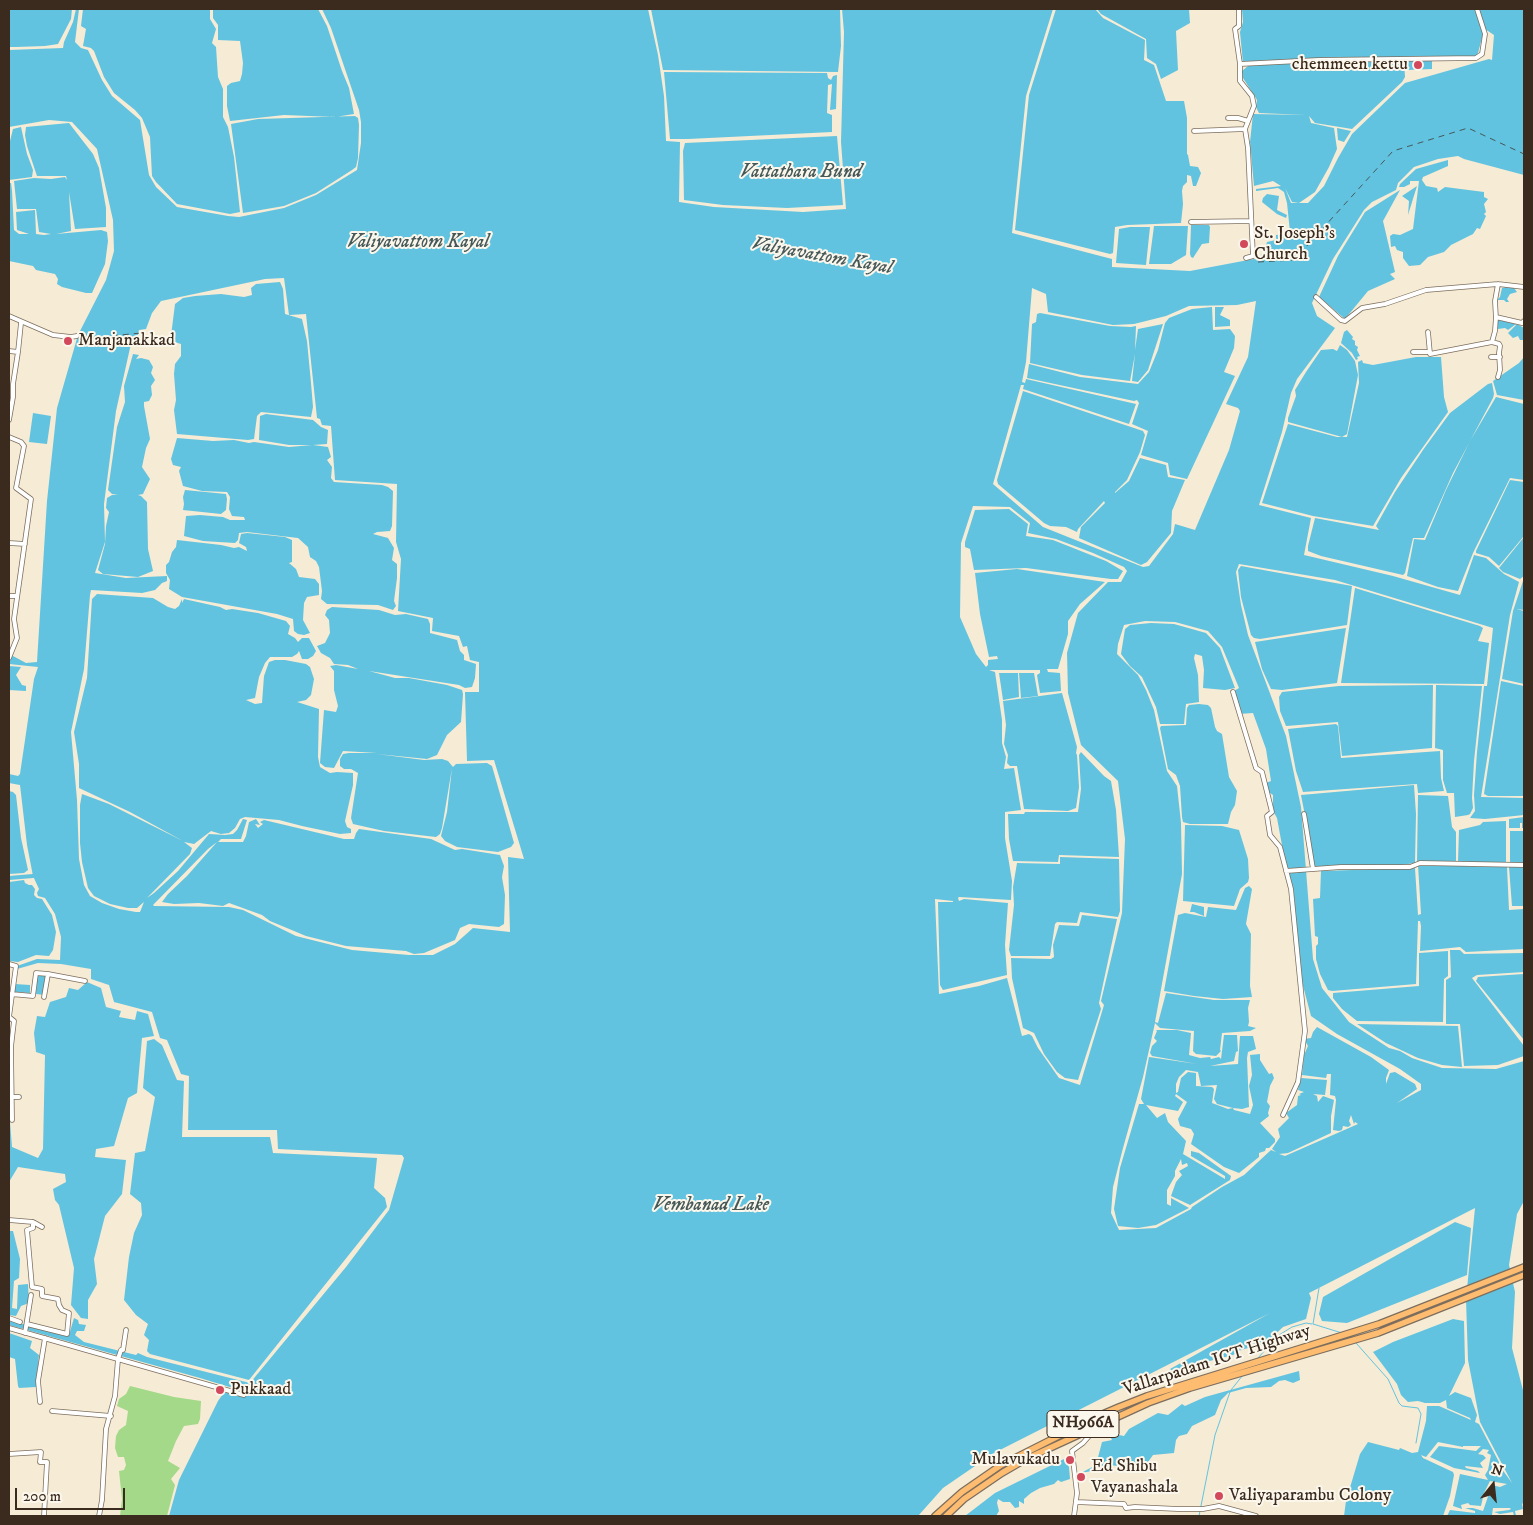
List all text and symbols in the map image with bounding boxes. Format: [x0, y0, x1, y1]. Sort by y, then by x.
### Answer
place label: chemmeen kettu [1292, 54, 1408, 76]
marker: chemmeen kettu [1412, 59, 1424, 71]
water label: Vattathara Bund [740, 162, 862, 184]
place label: St. Joseph's Church [1254, 223, 1335, 266]
water label: Valiyavattom Kayal [347, 232, 489, 254]
water label: Valiyavattom Kayal [750, 233, 894, 281]
marker: St. Joseph's Church [1238, 238, 1250, 250]
place label: Manjanakkad [78, 330, 175, 352]
marker: Manjanakkad [62, 335, 74, 347]
water label: Vembanad Lake [653, 1195, 769, 1217]
street label: Vallarpadam ICT Highway [1121, 1320, 1313, 1402]
place label: Pukkaad [230, 1379, 291, 1401]
marker: Pukkaad [214, 1384, 226, 1396]
road number: NH966A [1047, 1410, 1119, 1438]
place label: Mulavukadu [971, 1449, 1060, 1471]
marker: Mulavukadu [1064, 1454, 1076, 1466]
place label: Ed Shibu Vayanashala [1091, 1456, 1178, 1498]
north arrow [1468, 1460, 1518, 1510]
text: N [1489, 1460, 1505, 1481]
marker: Ed Shibu Vayanashala [1075, 1471, 1087, 1483]
scale bar [18, 1478, 128, 1510]
place label: Valiyaparambu Colony [1229, 1485, 1391, 1507]
text: 200 m [23, 1487, 61, 1506]
marker: Valiyaparambu Colony [1213, 1490, 1225, 1502]

